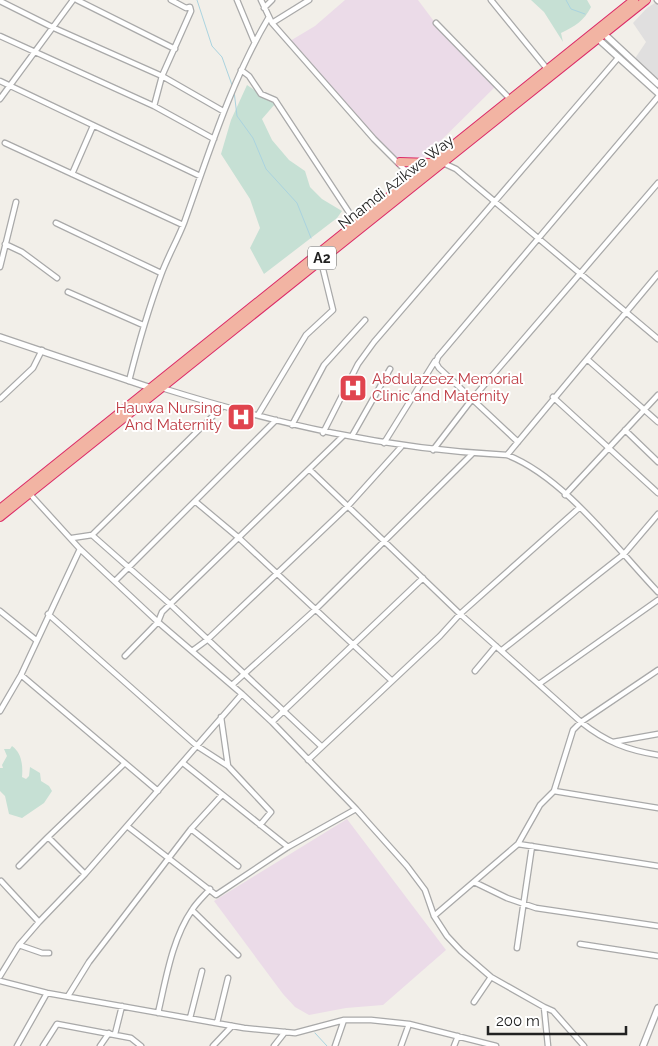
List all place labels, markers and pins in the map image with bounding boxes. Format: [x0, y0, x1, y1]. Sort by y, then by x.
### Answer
place label: Abdulazeez Memorial Clinic and Maternity [372, 370, 524, 405]
hospital icon: Abdulazeez Memorial Clinic and Maternity [338, 373, 368, 403]
place label: Hauwa Nursing And Maternity [116, 399, 222, 434]
hospital icon: Hauwa Nursing And Maternity [226, 402, 256, 432]

